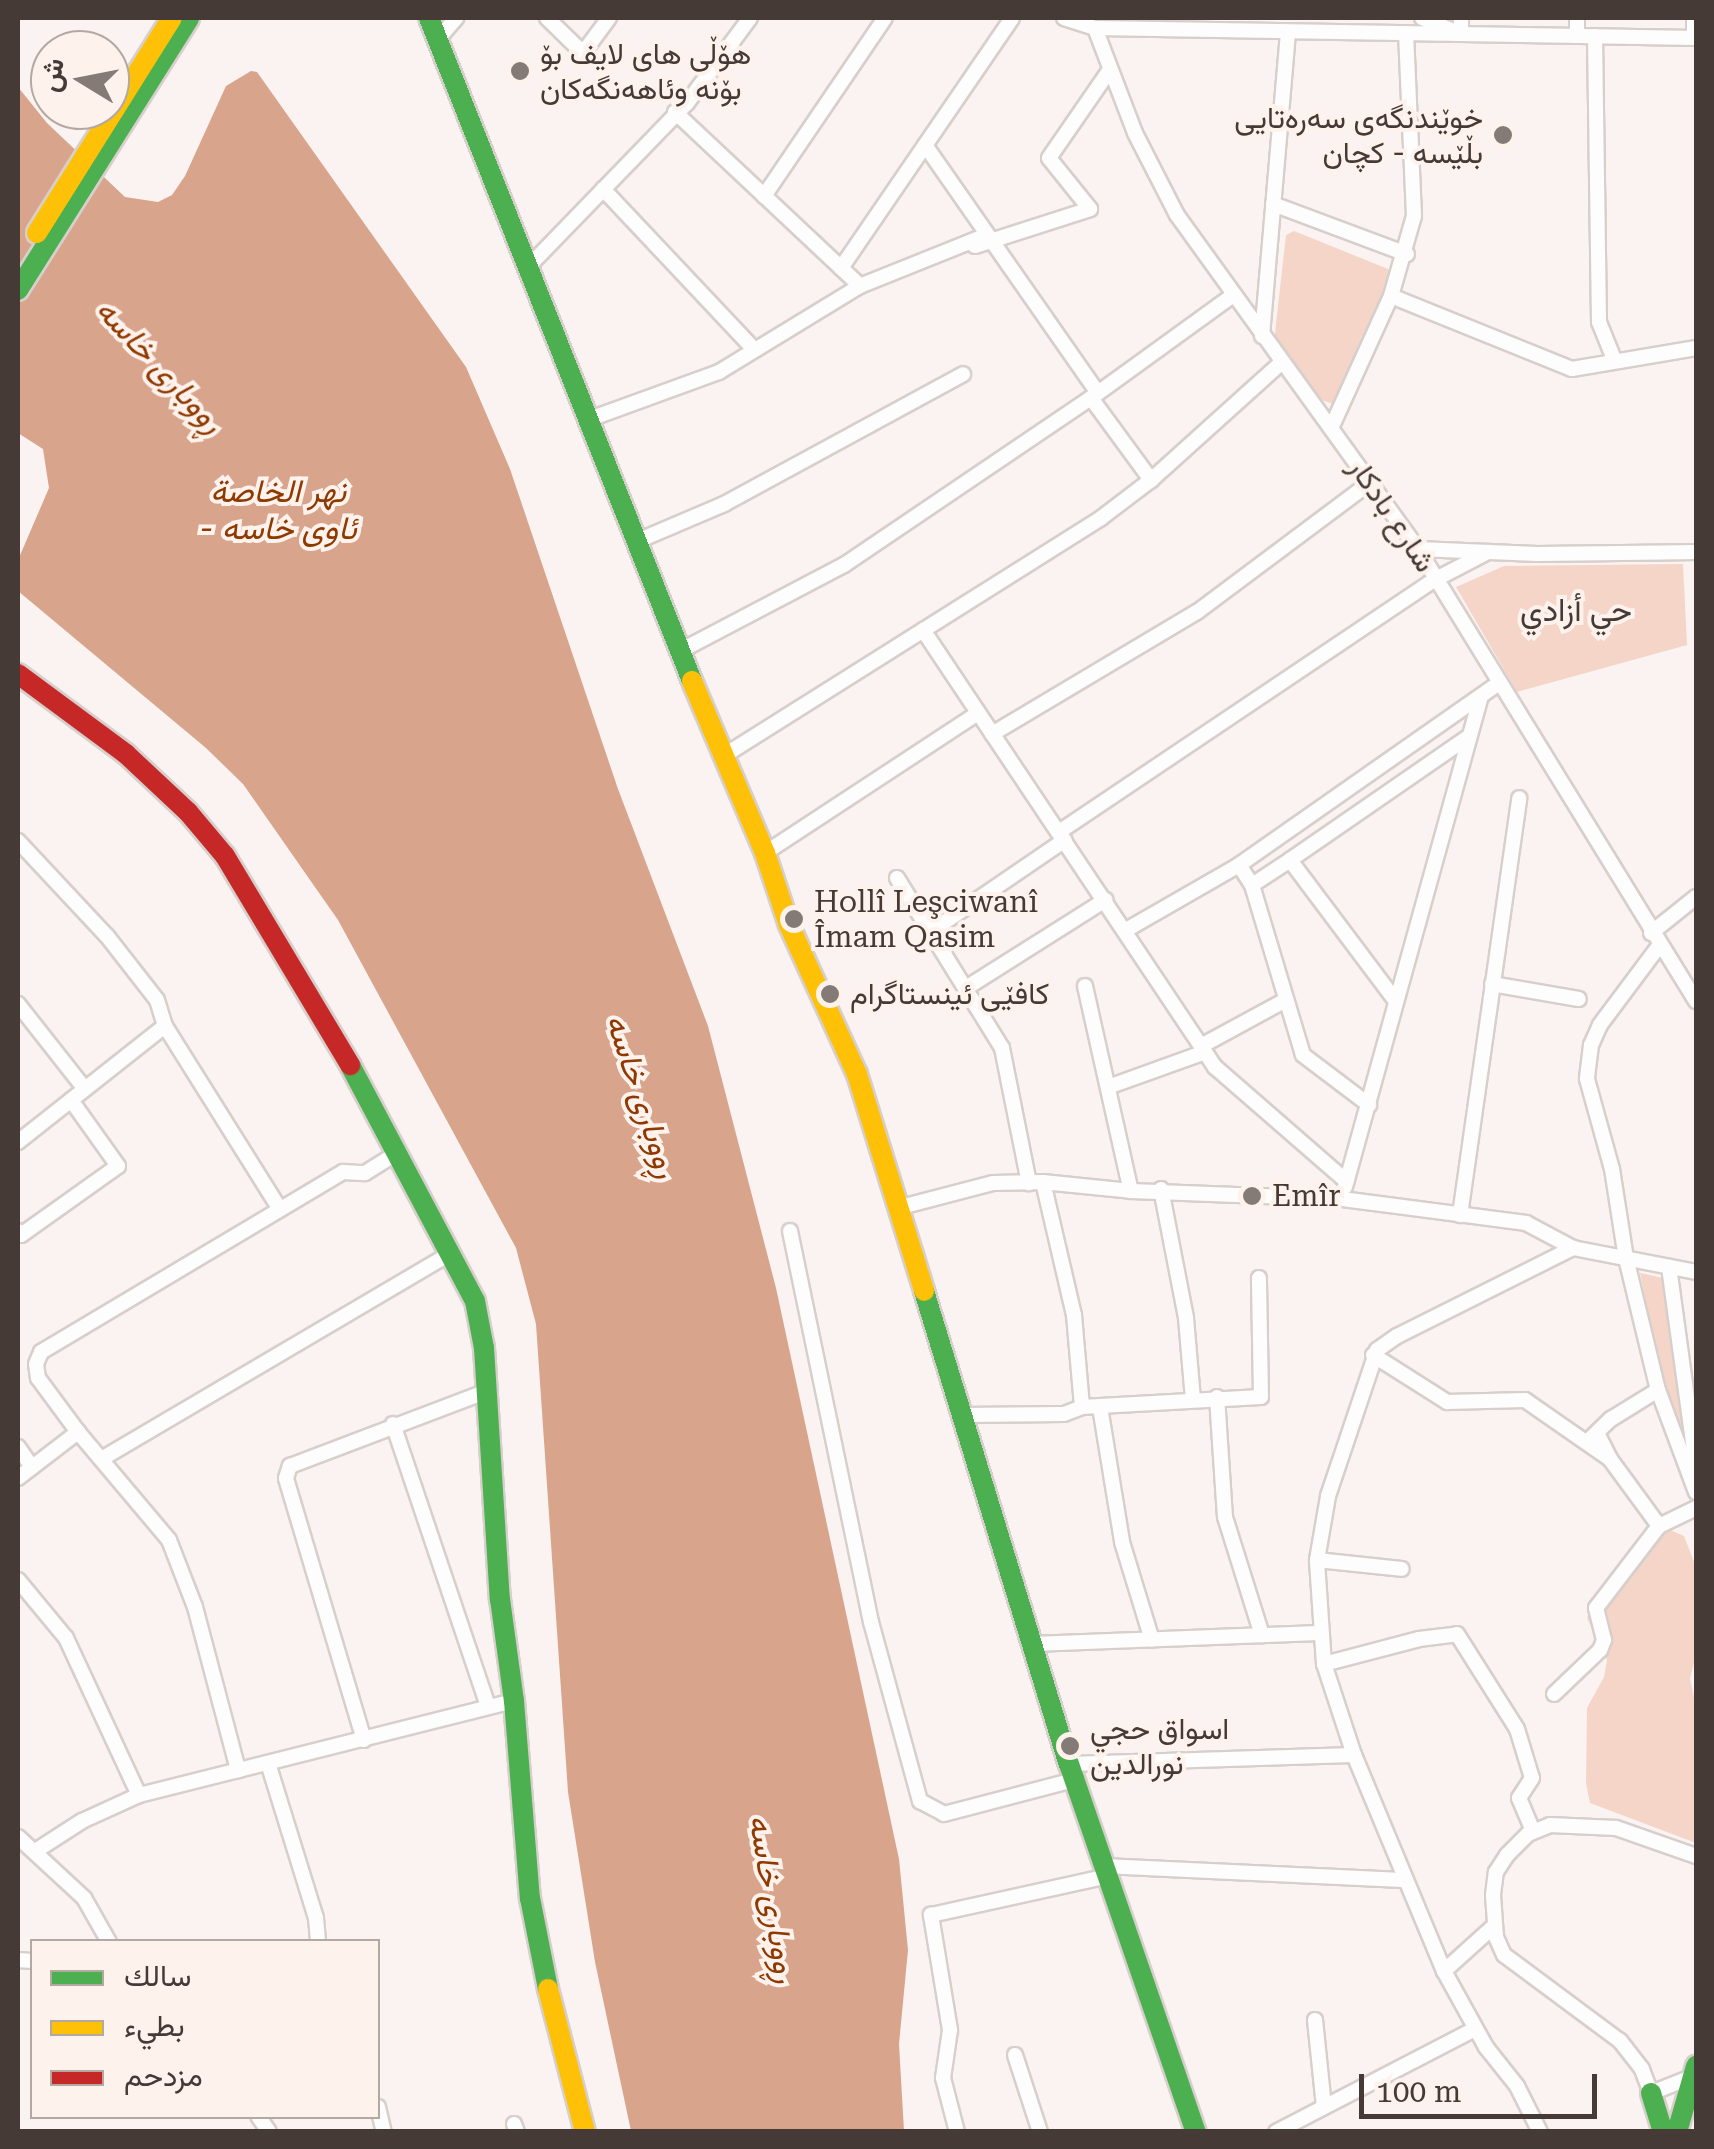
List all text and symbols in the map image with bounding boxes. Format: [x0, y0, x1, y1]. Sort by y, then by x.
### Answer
north arrow [30, 30, 130, 130]
place label: هۆڵی های لایف بۆ بۆنە وئاهەنگەکان [540, 36, 751, 106]
text: ش [33, 56, 71, 94]
marker: هۆڵی های لایف بۆ بۆنە وئاهەنگەکان [509, 60, 531, 82]
place label: خوێندنگەی سەرەتایی بڵێسە - کچان [1234, 100, 1483, 170]
marker: خوێندنگەی سەرەتایی بڵێسە - کچان [1492, 124, 1514, 146]
water label: ڕووباری خاسە [88, 291, 232, 441]
street label: شارع بادكار [1341, 451, 1443, 579]
water label: نهر الخاصة - ئاوی خاسە [200, 473, 356, 548]
district label: حي أزادي [1520, 591, 1632, 629]
place label: Hollî Leşciwanî Îmam Qasim [814, 884, 1038, 954]
marker: Hollî Leşciwanî Îmam Qasim [783, 908, 805, 930]
place label: کافێی ئینستاگرام [850, 976, 1049, 1012]
marker: کافێی ئینستاگرام [819, 983, 841, 1005]
water label: ڕووباری خاسە [597, 1009, 687, 1183]
place label: Emîr [1272, 1178, 1340, 1214]
marker: Emîr [1241, 1185, 1263, 1207]
place label: اسواق حجي نورالدين [1090, 1711, 1229, 1782]
marker: اسواق حجي نورالدين [1059, 1735, 1081, 1757]
water label: ڕووباری خاسە [741, 1812, 805, 1986]
legend [30, 1939, 380, 2119]
text: سالك [124, 1958, 191, 1993]
text: بطيء [124, 2008, 185, 2043]
scale bar [1364, 2054, 1602, 2116]
text: مزدحم [124, 2058, 203, 2093]
text: 100 m [1376, 2074, 1461, 2109]

